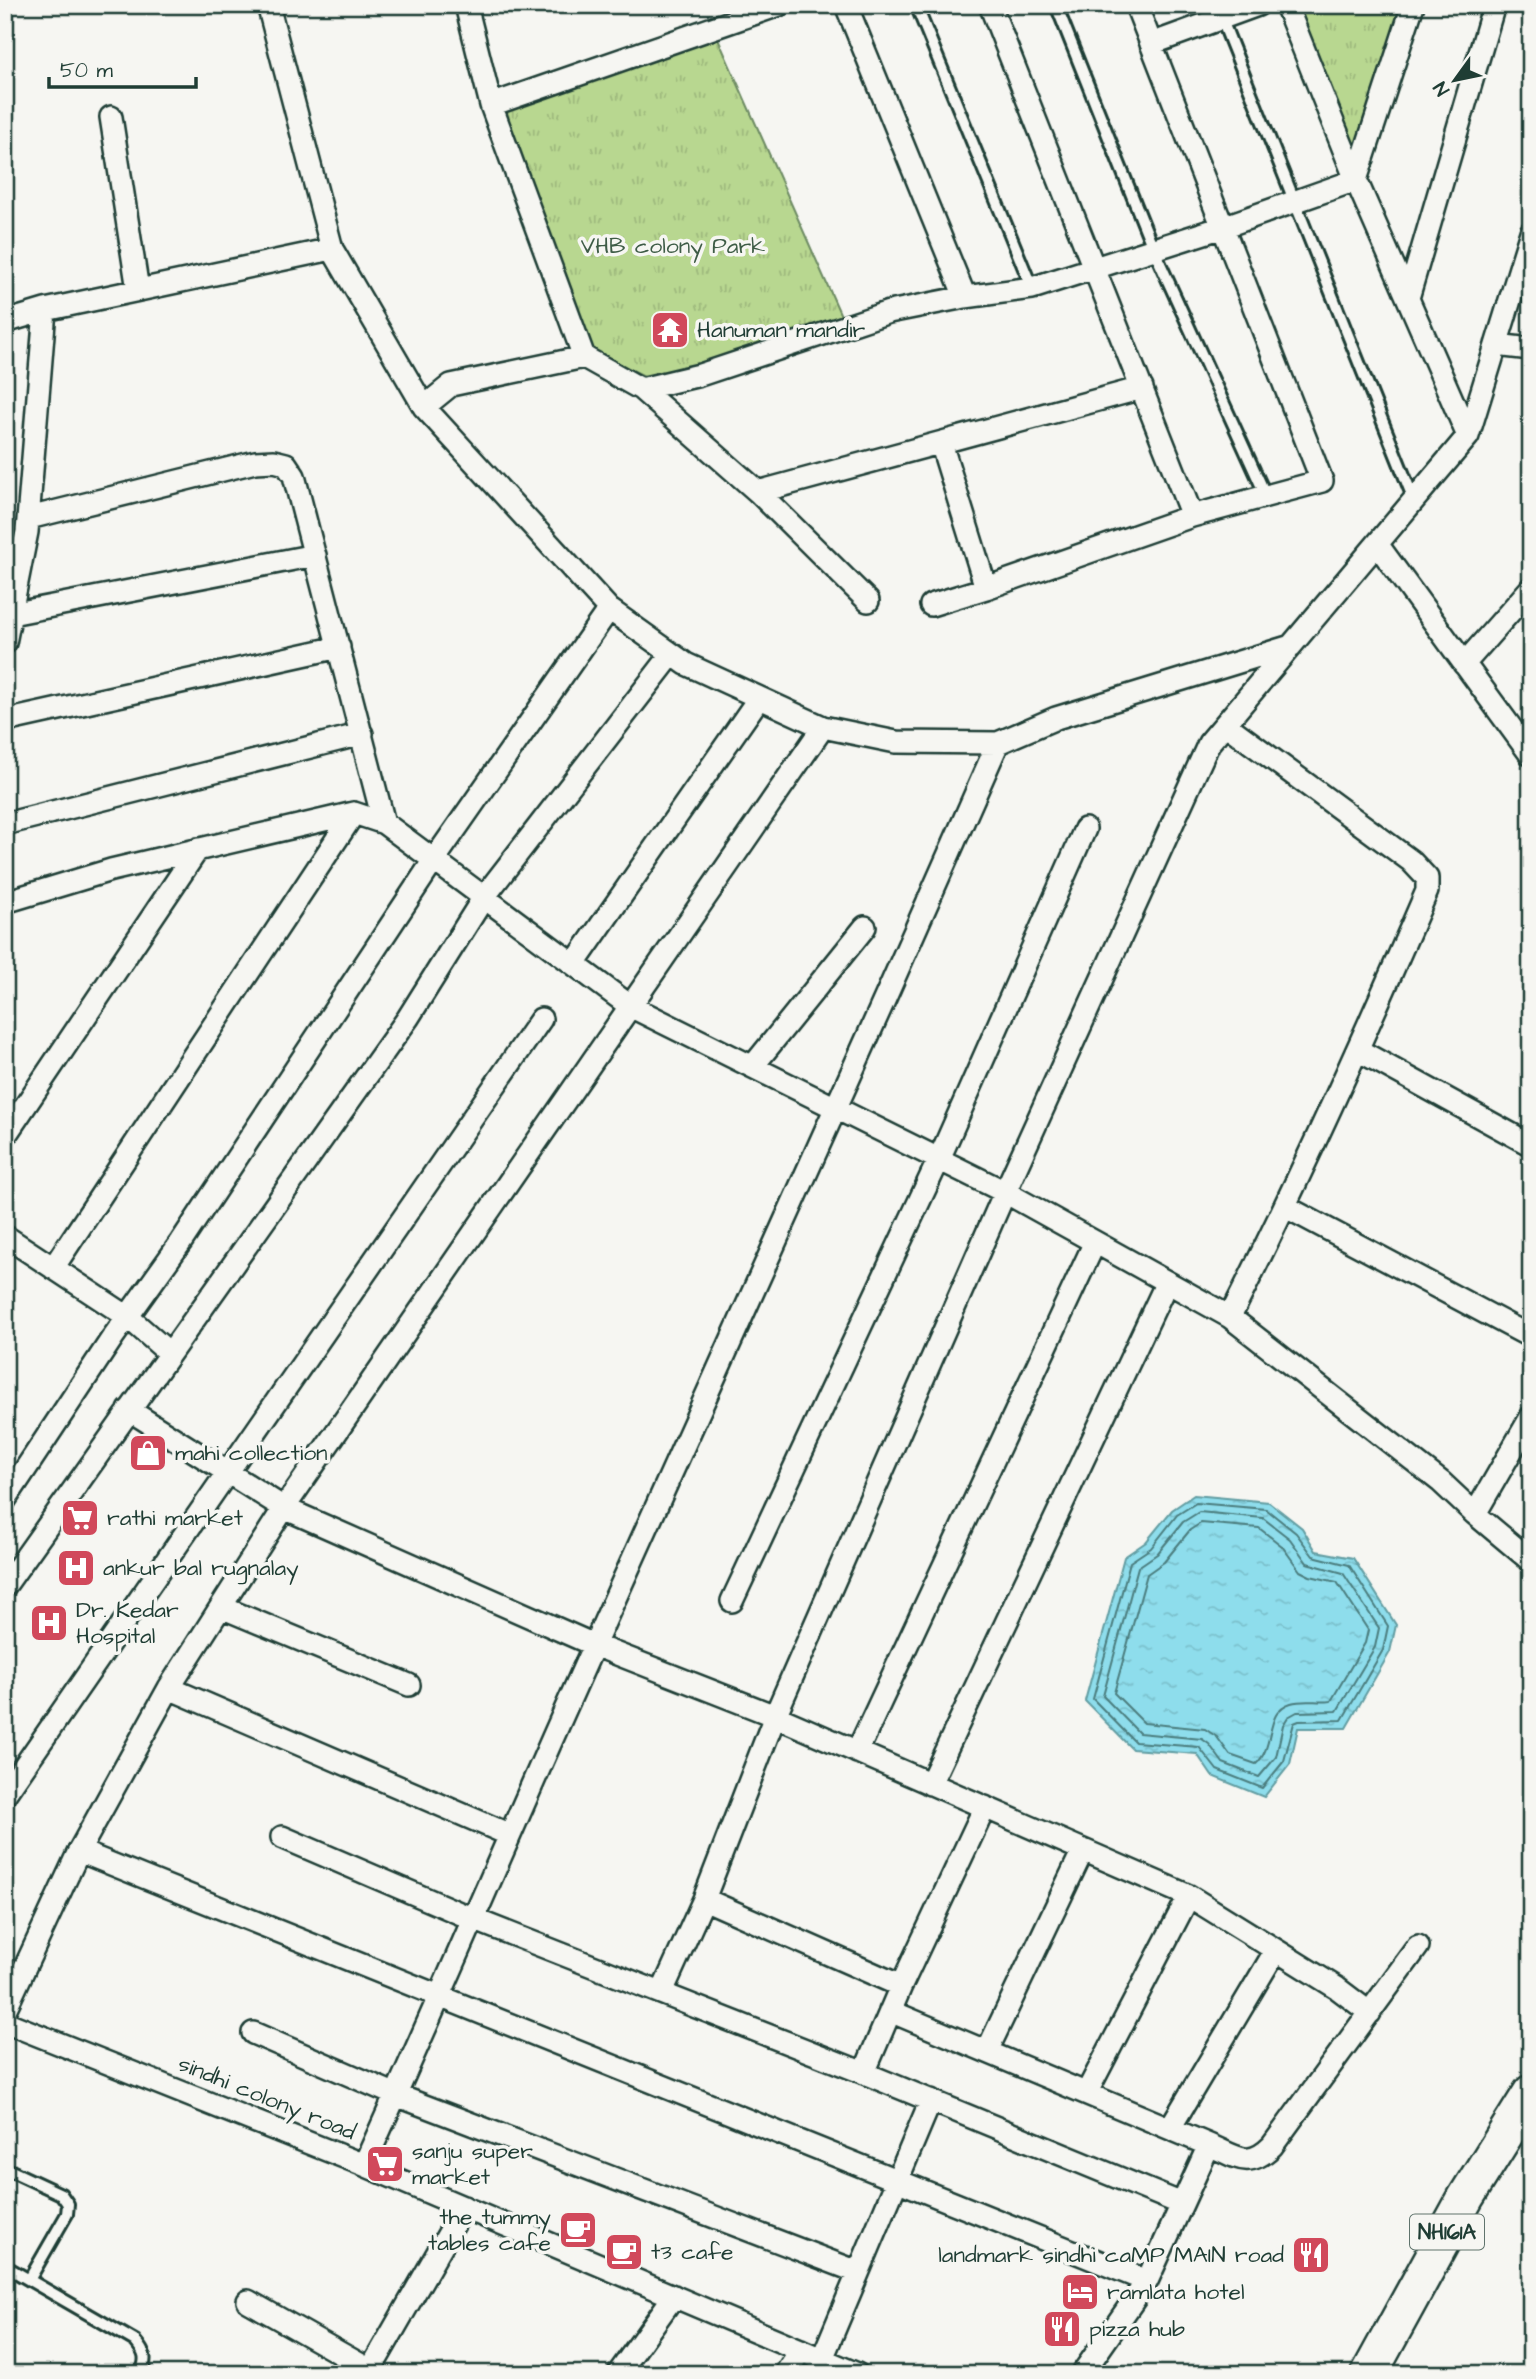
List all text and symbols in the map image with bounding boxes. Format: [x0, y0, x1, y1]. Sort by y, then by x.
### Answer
scale bar [49, 46, 196, 90]
north arrow [1420, 46, 1490, 116]
text: 50 m [60, 56, 114, 85]
text: N [1427, 76, 1457, 101]
park label: VHB colony Park [581, 230, 765, 263]
temple icon: Hanuman mandir [649, 309, 691, 351]
place label: Hanuman mandir [697, 314, 865, 346]
shop icon: mahi collection [127, 1432, 169, 1474]
place label: mahi collection [175, 1437, 328, 1469]
supermarket icon: rathi market [59, 1497, 101, 1539]
place label: rathi market [107, 1502, 244, 1534]
hospital icon: ankur bal rugnalay [55, 1547, 97, 1589]
place label: ankur bal rugnalay [103, 1552, 299, 1585]
place label: Dr. Kedar Hospital [76, 1594, 179, 1652]
hospital icon: Dr. Kedar Hospital [28, 1602, 70, 1644]
street label: sindhi colony road [173, 2048, 361, 2149]
place label: sanju super market [412, 2135, 533, 2193]
supermarket icon: sanju super market [364, 2143, 406, 2185]
place label: the tummy tables cafe [428, 2201, 551, 2259]
cafe icon: the tummy tables cafe [557, 2209, 599, 2251]
road number: NH161A [1410, 2214, 1484, 2250]
cafe icon: t3 cafe [603, 2231, 645, 2273]
restaurant icon: landmark sindhi caMP MAIN road [1290, 2234, 1332, 2276]
place label: t3 cafe [651, 2236, 734, 2268]
place label: landmark sindhi caMP MAIN road [938, 2239, 1284, 2271]
hotel icon: ramlata hotel [1059, 2271, 1101, 2313]
place label: ramlata hotel [1107, 2276, 1245, 2308]
restaurant icon: pizza hub [1041, 2308, 1083, 2350]
place label: pizza hub [1089, 2313, 1185, 2345]

